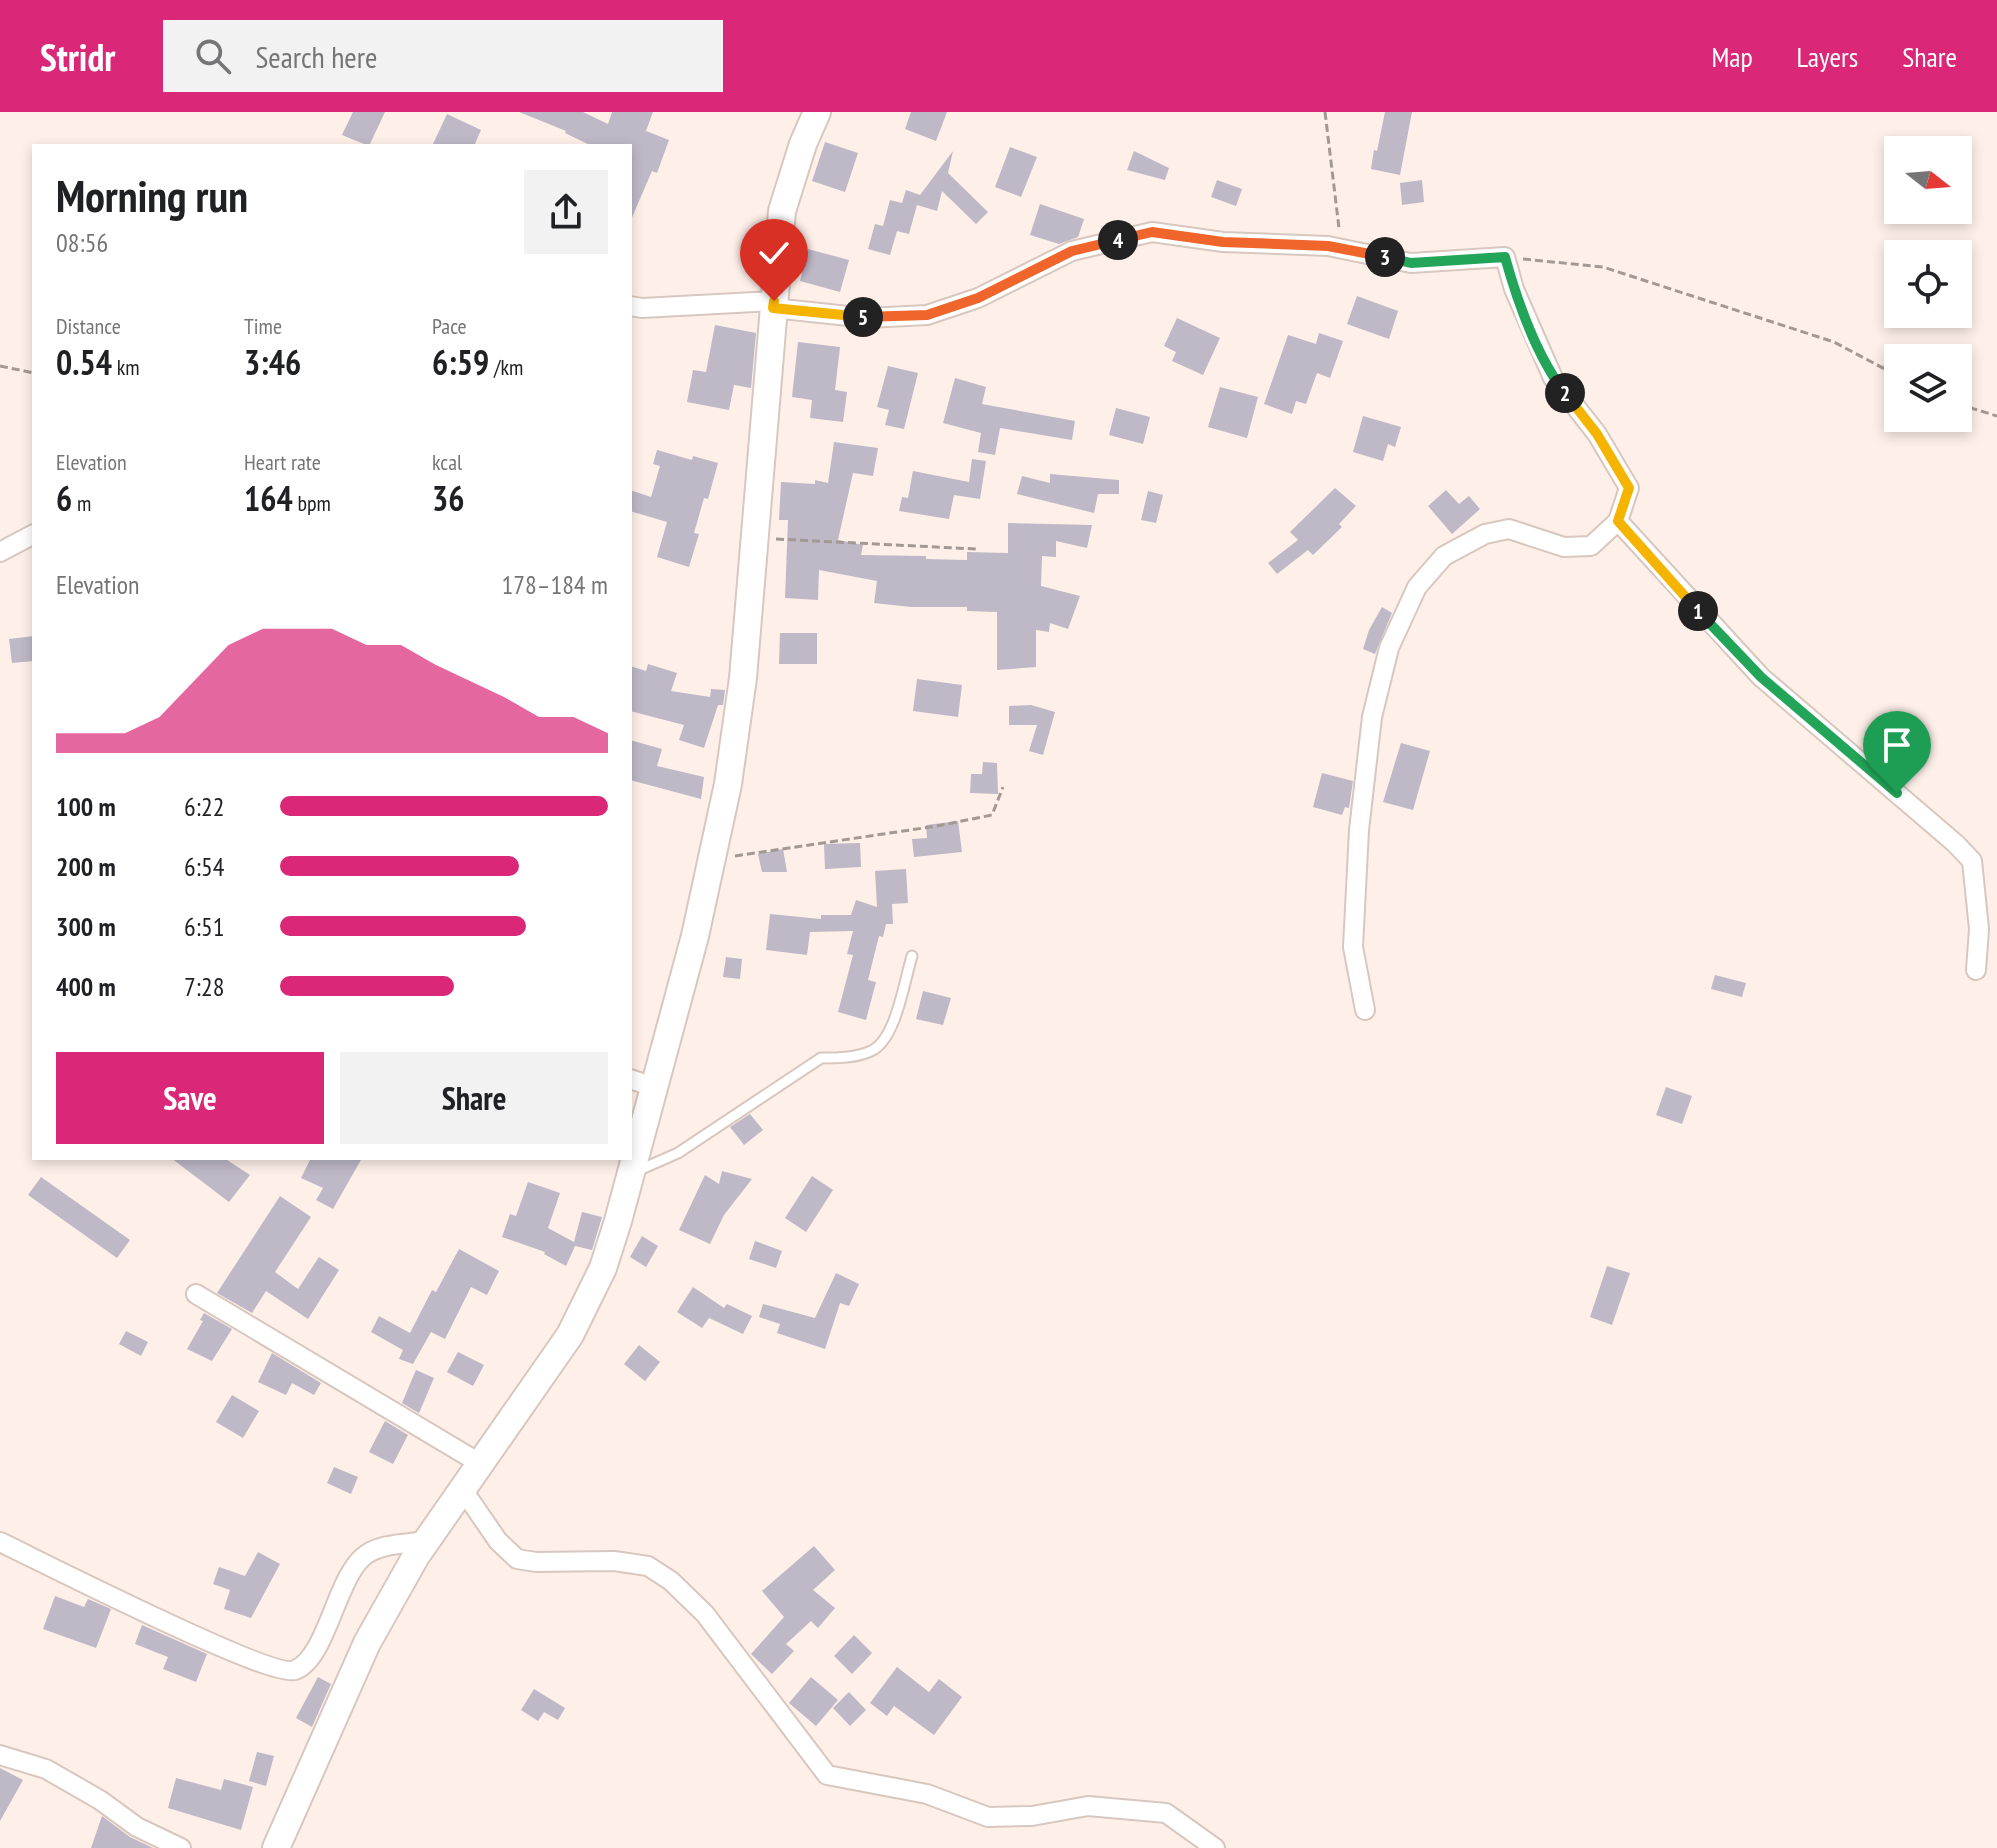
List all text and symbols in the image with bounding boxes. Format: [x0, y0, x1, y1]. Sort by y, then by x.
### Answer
search box [163, 20, 723, 92]
text: Stridr [40, 32, 115, 81]
icon: search [191, 34, 235, 78]
text: Search here [255, 37, 377, 76]
text: Map [1711, 38, 1753, 75]
text: Layers [1797, 38, 1858, 75]
text: Share [1902, 38, 1957, 75]
north arrow [1884, 136, 1972, 224]
map controls [1884, 136, 1972, 432]
text: Morning run [56, 167, 248, 224]
button: share [524, 170, 608, 254]
pin [740, 219, 808, 301]
pin: 4 [1098, 220, 1138, 260]
text: 08:56 [56, 226, 108, 259]
text: 4 [1113, 226, 1123, 254]
icon: check [752, 231, 796, 275]
pin: 3 [1365, 237, 1405, 277]
button: locate [1884, 240, 1972, 328]
text: 3 [1380, 243, 1390, 271]
pin: 5 [843, 297, 883, 337]
text: 5 [858, 303, 868, 331]
text: Distance [56, 312, 121, 340]
text: Time [244, 312, 282, 340]
text: Pace [432, 312, 467, 340]
text: 0.54 [56, 340, 112, 384]
text: 3:46 [244, 340, 301, 384]
text: 6:59 [432, 340, 489, 384]
button: layers [1884, 344, 1972, 432]
text: km [112, 353, 140, 381]
text: /km [489, 353, 523, 381]
pin: 2 [1545, 373, 1585, 413]
text: 2 [1560, 379, 1570, 407]
text: Elevation [56, 448, 127, 476]
text: Heart rate [244, 448, 321, 476]
text: kcal [432, 448, 462, 476]
text: 6 [56, 476, 72, 520]
text: 164 [244, 476, 293, 520]
text: 36 [432, 476, 465, 520]
text: m [72, 489, 91, 517]
text: bpm [293, 489, 331, 517]
text: Elevation [56, 568, 139, 601]
text: 178–184 m [502, 568, 608, 601]
pin: 1 [1678, 591, 1718, 631]
text: 1 [1693, 597, 1703, 625]
pin [1863, 711, 1931, 793]
icon: arrive [1875, 723, 1919, 767]
text: 100 m [56, 790, 116, 823]
text: 6:22 [184, 790, 224, 823]
text: 200 m [56, 850, 116, 883]
text: 6:54 [184, 850, 224, 883]
text: 300 m [56, 910, 116, 943]
text: 6:51 [184, 910, 224, 943]
text: 400 m [56, 970, 116, 1003]
text: 7:28 [184, 970, 224, 1003]
button: Save [56, 1052, 324, 1144]
button: Share [340, 1052, 608, 1144]

